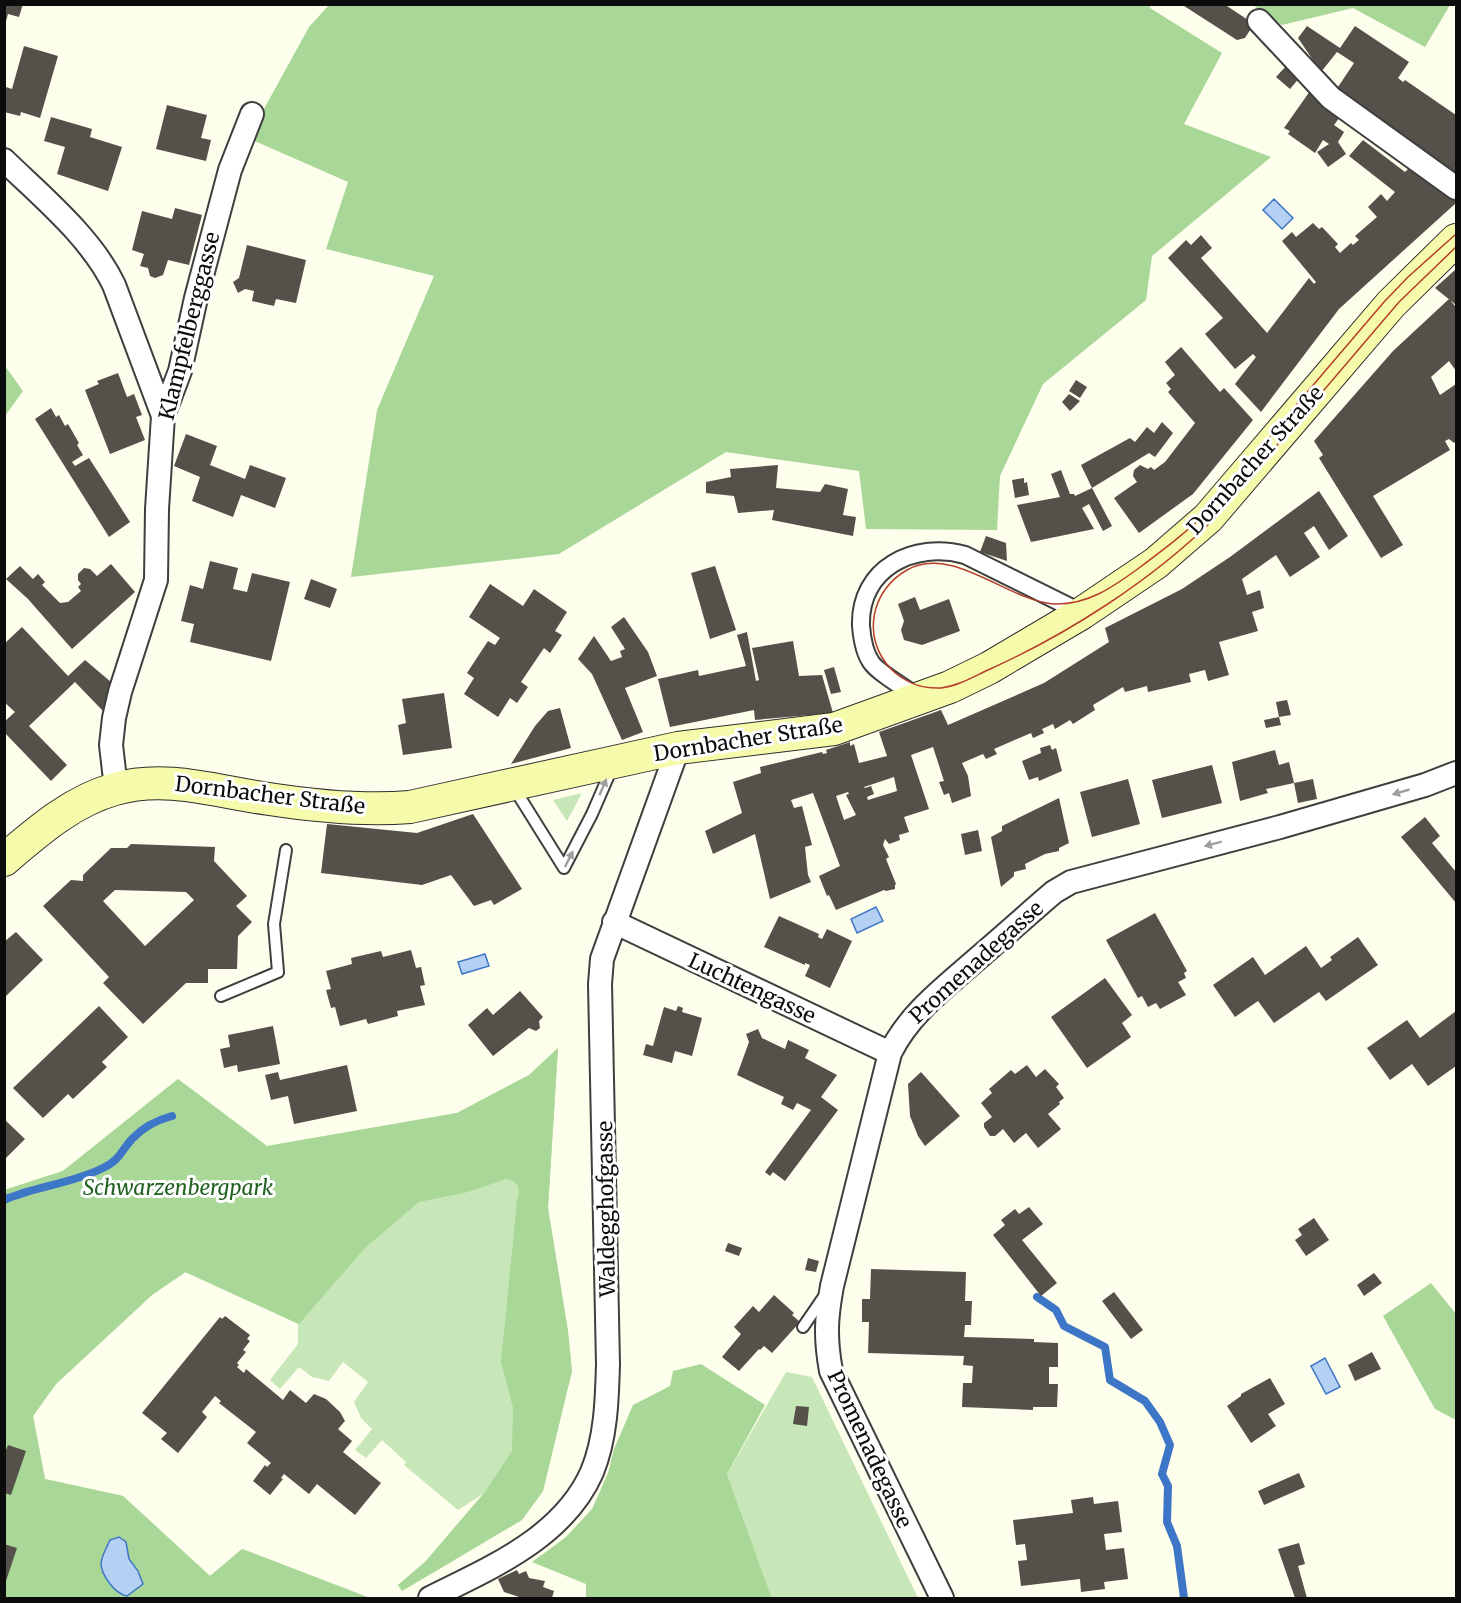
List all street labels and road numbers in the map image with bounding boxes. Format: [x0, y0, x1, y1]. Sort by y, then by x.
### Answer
street label: Klampfelberggasse [153, 229, 225, 423]
street label: Dornbacher Straße [1181, 380, 1329, 540]
street label: Dornbacher Straße [651, 711, 845, 767]
street label: Dornbacher Straße [173, 770, 367, 820]
street label: Promenadegasse [903, 895, 1049, 1029]
street label: Luchtengasse [684, 947, 820, 1029]
street label: Waldegghofgasse [591, 1121, 621, 1298]
street label: Promenadegasse [822, 1366, 918, 1532]

